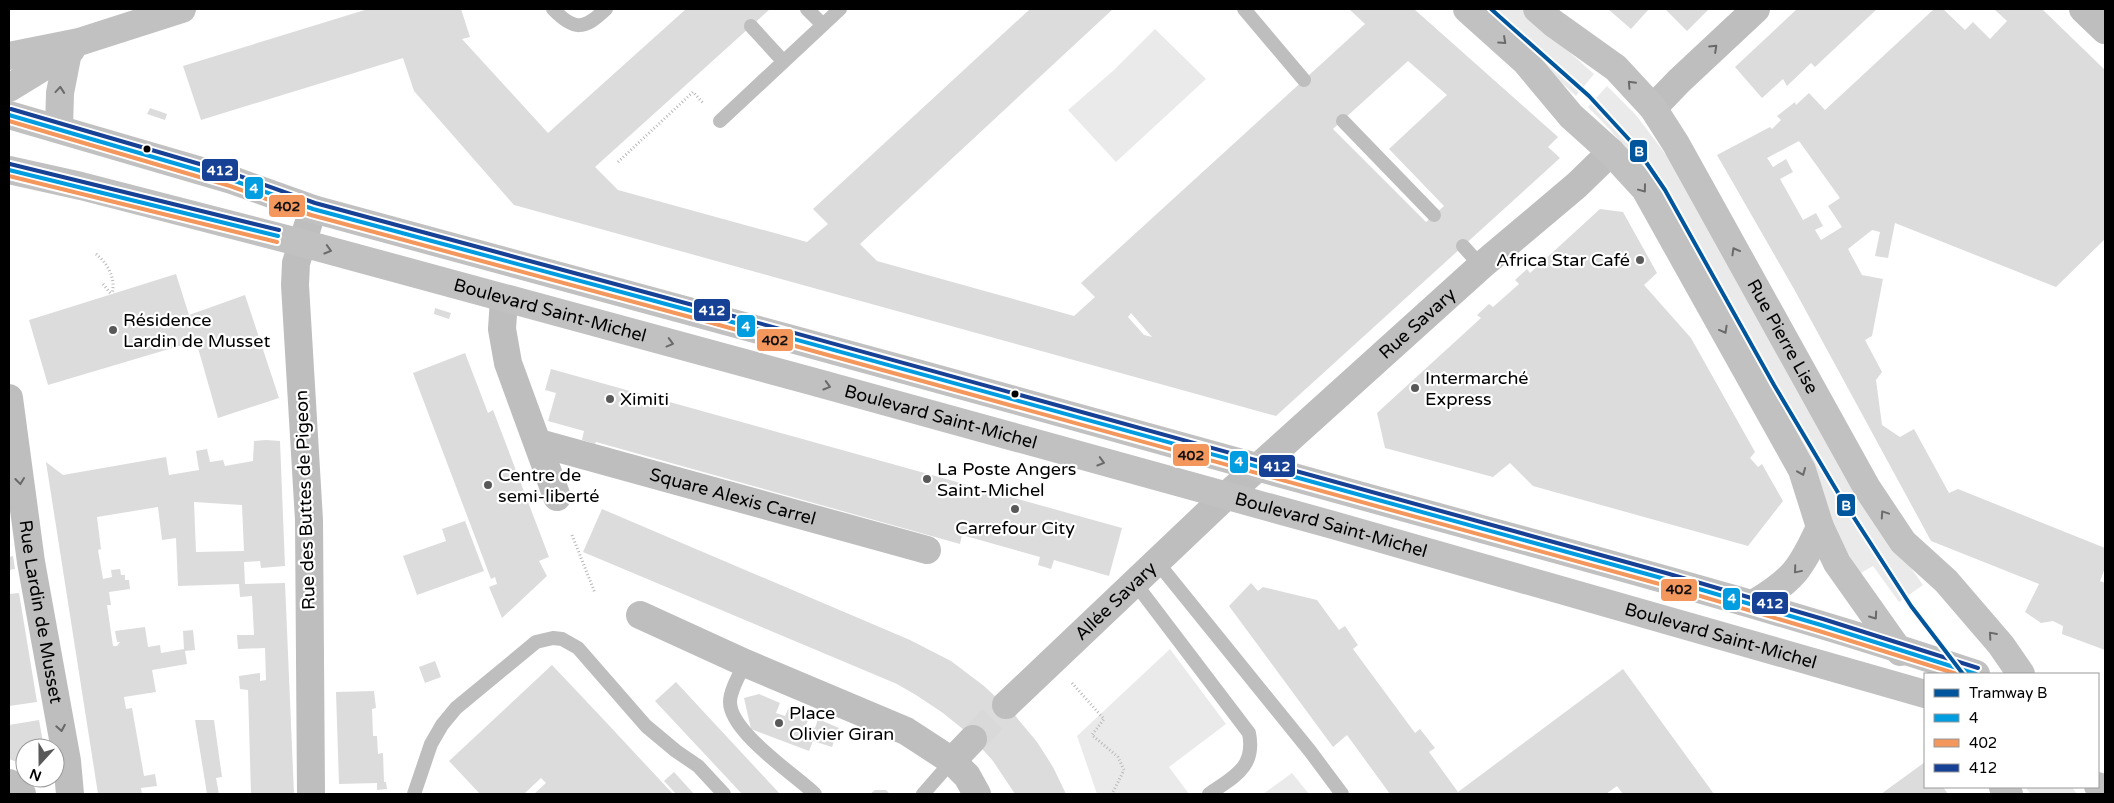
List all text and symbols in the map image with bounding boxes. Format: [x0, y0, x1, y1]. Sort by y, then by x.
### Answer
one-way arrow [1497, 35, 1506, 44]
one-way arrow [1709, 45, 1718, 54]
one-way arrow [1628, 81, 1637, 90]
one-way arrow [55, 86, 66, 94]
line badge: B [1629, 139, 1648, 163]
text: B [1634, 143, 1644, 160]
unlabelled marker [142, 144, 152, 154]
line badge: 412 [201, 158, 239, 182]
text: 412 [207, 162, 233, 179]
line badge: 4 [244, 176, 264, 200]
text: 4 [250, 180, 259, 197]
one-way arrow [1638, 183, 1646, 192]
line badge: 402 [268, 194, 306, 218]
text: 402 [274, 198, 300, 215]
one-way arrow [323, 244, 331, 254]
one-way arrow [1731, 248, 1741, 257]
place label: Africa Star Café [1496, 249, 1630, 271]
marker: Africa Star Café [1634, 254, 1646, 266]
street label: Boulevard Saint-Michel [451, 274, 649, 347]
street label: Rue Pierre Lise [1742, 275, 1823, 397]
street label: Rue Savary [1374, 283, 1460, 364]
line badge: 412 [693, 298, 731, 322]
text: 412 [699, 302, 725, 319]
place label: Résidence Lardin de Musset [123, 309, 270, 352]
line badge: 4 [736, 314, 756, 338]
text: 4 [742, 318, 751, 335]
marker: Résidence Lardin de Musset [107, 324, 119, 336]
one-way arrow [1717, 324, 1727, 333]
line badge: 402 [756, 328, 794, 352]
text: 402 [762, 332, 788, 349]
one-way arrow [665, 338, 674, 348]
place label: Intermarché Express [1425, 367, 1529, 410]
one-way arrow [822, 380, 830, 390]
street label: Boulevard Saint-Michel [842, 380, 1040, 454]
marker: Intermarché Express [1409, 382, 1421, 394]
place label: Ximiti [620, 388, 669, 410]
unlabelled marker [1010, 389, 1020, 399]
street label: Rue des Buttes de Pigeon [290, 390, 320, 610]
marker: Ximiti [604, 393, 616, 405]
line badge: 402 [1172, 443, 1210, 467]
text: 402 [1178, 447, 1204, 464]
line badge: 4 [1229, 450, 1249, 474]
text: 4 [1235, 453, 1244, 470]
line badge: 412 [1258, 454, 1296, 478]
one-way arrow [1097, 457, 1105, 467]
place label: La Poste Angers Saint-Michel [937, 458, 1077, 501]
text: 412 [1264, 458, 1290, 475]
street label: Square Alexis Carrel [647, 463, 818, 530]
place label: Centre de semi-liberté [498, 464, 600, 507]
one-way arrow [1796, 467, 1806, 476]
marker: La Poste Angers Saint-Michel [921, 473, 933, 485]
one-way arrow [14, 478, 25, 486]
marker: Centre de semi-liberté [482, 479, 494, 491]
street label: Boulevard Saint-Michel [1232, 487, 1430, 562]
line badge: B [1836, 493, 1856, 517]
text: B [1841, 497, 1851, 514]
marker: Carrefour City [1009, 503, 1021, 515]
one-way arrow [1881, 511, 1890, 520]
place label: Carrefour City [955, 517, 1075, 539]
street label: Rue Lardin de Musset [14, 518, 67, 705]
street label: Allée Savary [1070, 557, 1161, 645]
one-way arrow [1794, 564, 1803, 573]
line badge: 402 [1660, 578, 1698, 602]
text: 402 [1666, 581, 1692, 598]
line badge: 4 [1722, 587, 1741, 611]
text: 4 [1728, 590, 1737, 607]
line badge: 412 [1751, 591, 1789, 615]
text: 412 [1757, 595, 1783, 612]
street label: Boulevard Saint-Michel [1622, 598, 1819, 674]
one-way arrow [1868, 610, 1877, 620]
one-way arrow [1989, 631, 1998, 640]
legend [1924, 673, 2099, 788]
text: Tramway B [1969, 684, 2047, 702]
place label: Place Olivier Giran [789, 702, 894, 745]
text: 4 [1969, 709, 1978, 727]
marker: Place Olivier Giran [773, 717, 785, 729]
one-way arrow [55, 724, 65, 732]
text: 402 [1969, 734, 1997, 752]
north arrow [15, 738, 65, 788]
text: 412 [1969, 759, 1997, 777]
text: N [27, 765, 44, 785]

